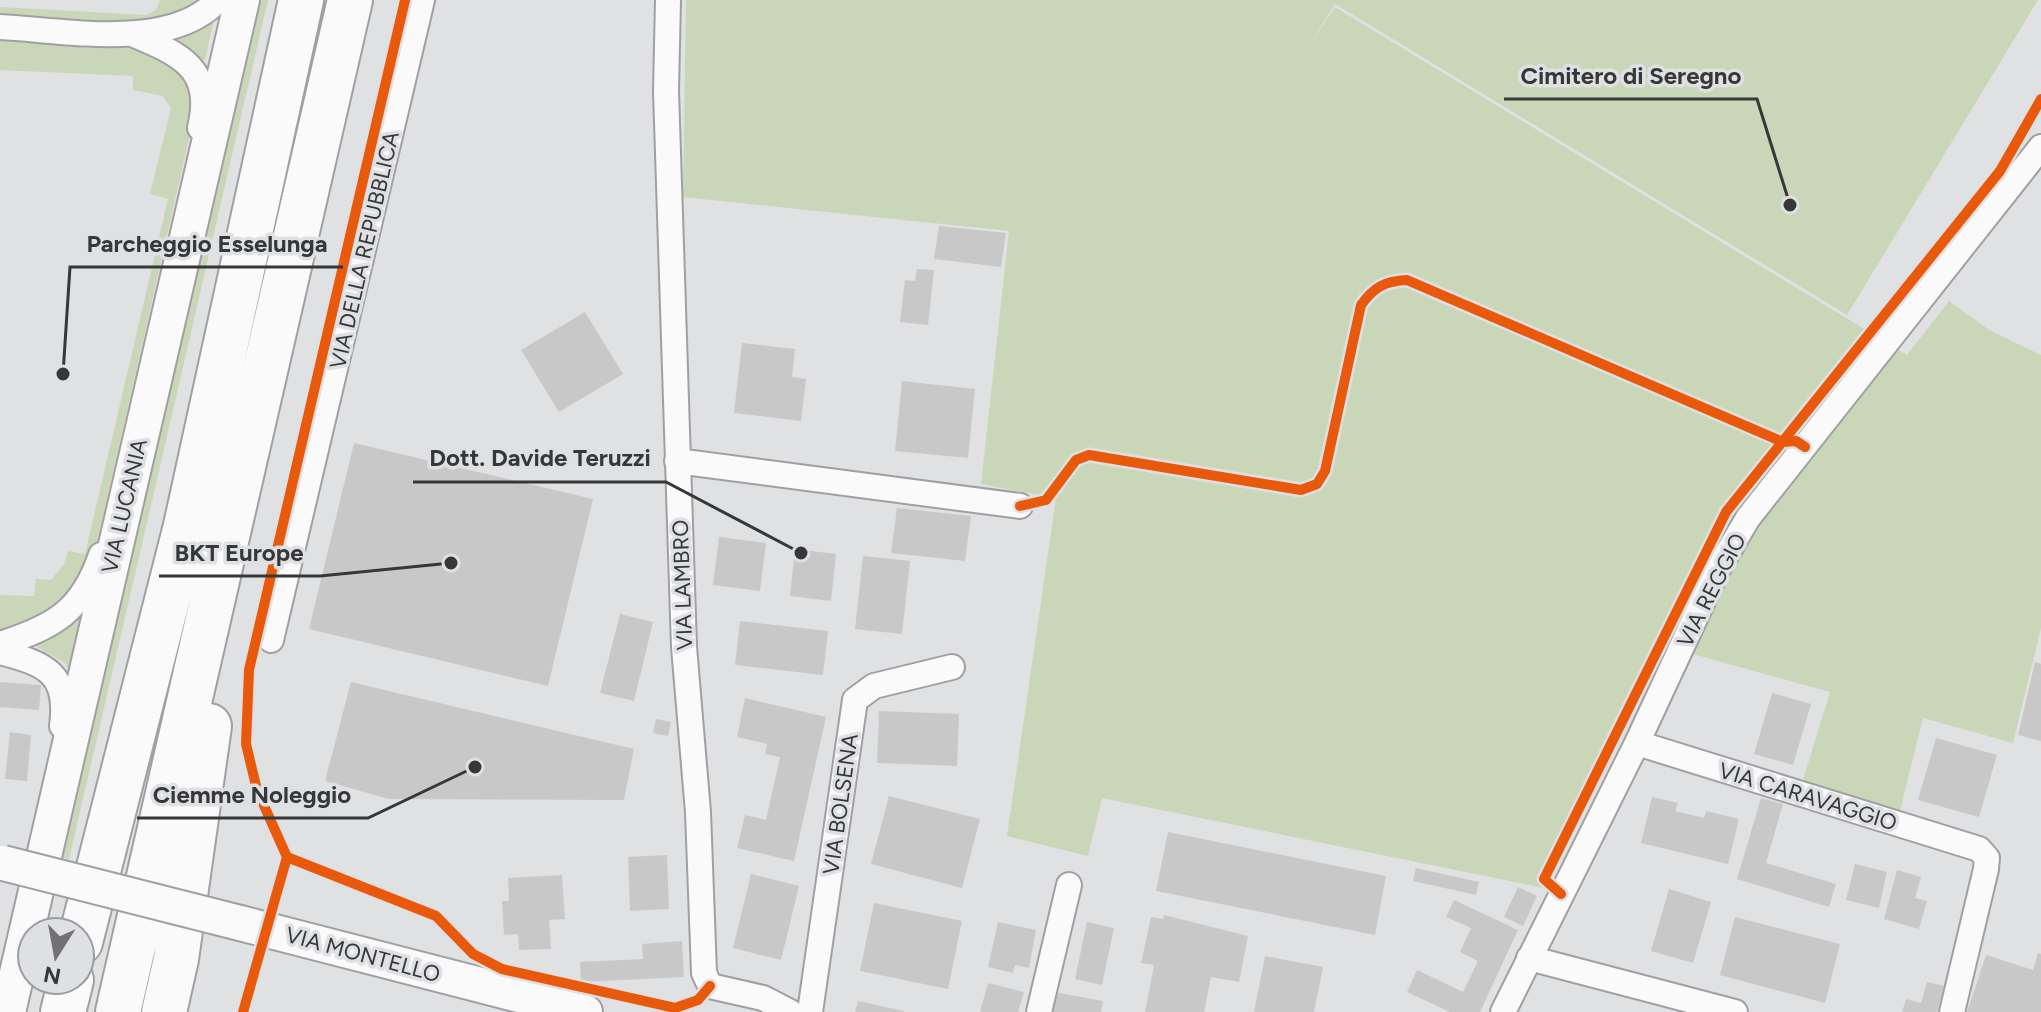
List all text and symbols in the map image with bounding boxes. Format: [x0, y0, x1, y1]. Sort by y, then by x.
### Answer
callout: Cimitero di Seregno [1504, 51, 1757, 99]
text: Cimitero di Seregno [1521, 61, 1742, 90]
street label: VIA DELLA REPUBBLICA [324, 129, 405, 372]
callout: Parcheggio Esselunga [70, 219, 343, 267]
text: Parcheggio Esselunga [86, 229, 328, 258]
callout: Dott. Davide Teruzzi [413, 434, 666, 482]
street label: VIA LUCANIA [96, 436, 153, 576]
text: Dott. Davide Teruzzi [429, 443, 651, 472]
street label: VIA LAMBRO [667, 519, 698, 651]
callout: BKT Europe [159, 528, 320, 576]
street label: VIA REGGIO [1671, 529, 1752, 652]
text: BKT Europe [175, 538, 303, 567]
street label: VIA BOLSENA [817, 732, 864, 876]
street label: VIA CARAVAGGIO [1716, 757, 1900, 836]
callout: Ciemme Noleggio [137, 770, 368, 818]
text: Ciemme Noleggio [153, 780, 351, 809]
north arrow [16, 916, 96, 996]
street label: VIA MONTELLO [283, 921, 443, 988]
text: N [41, 960, 63, 990]

